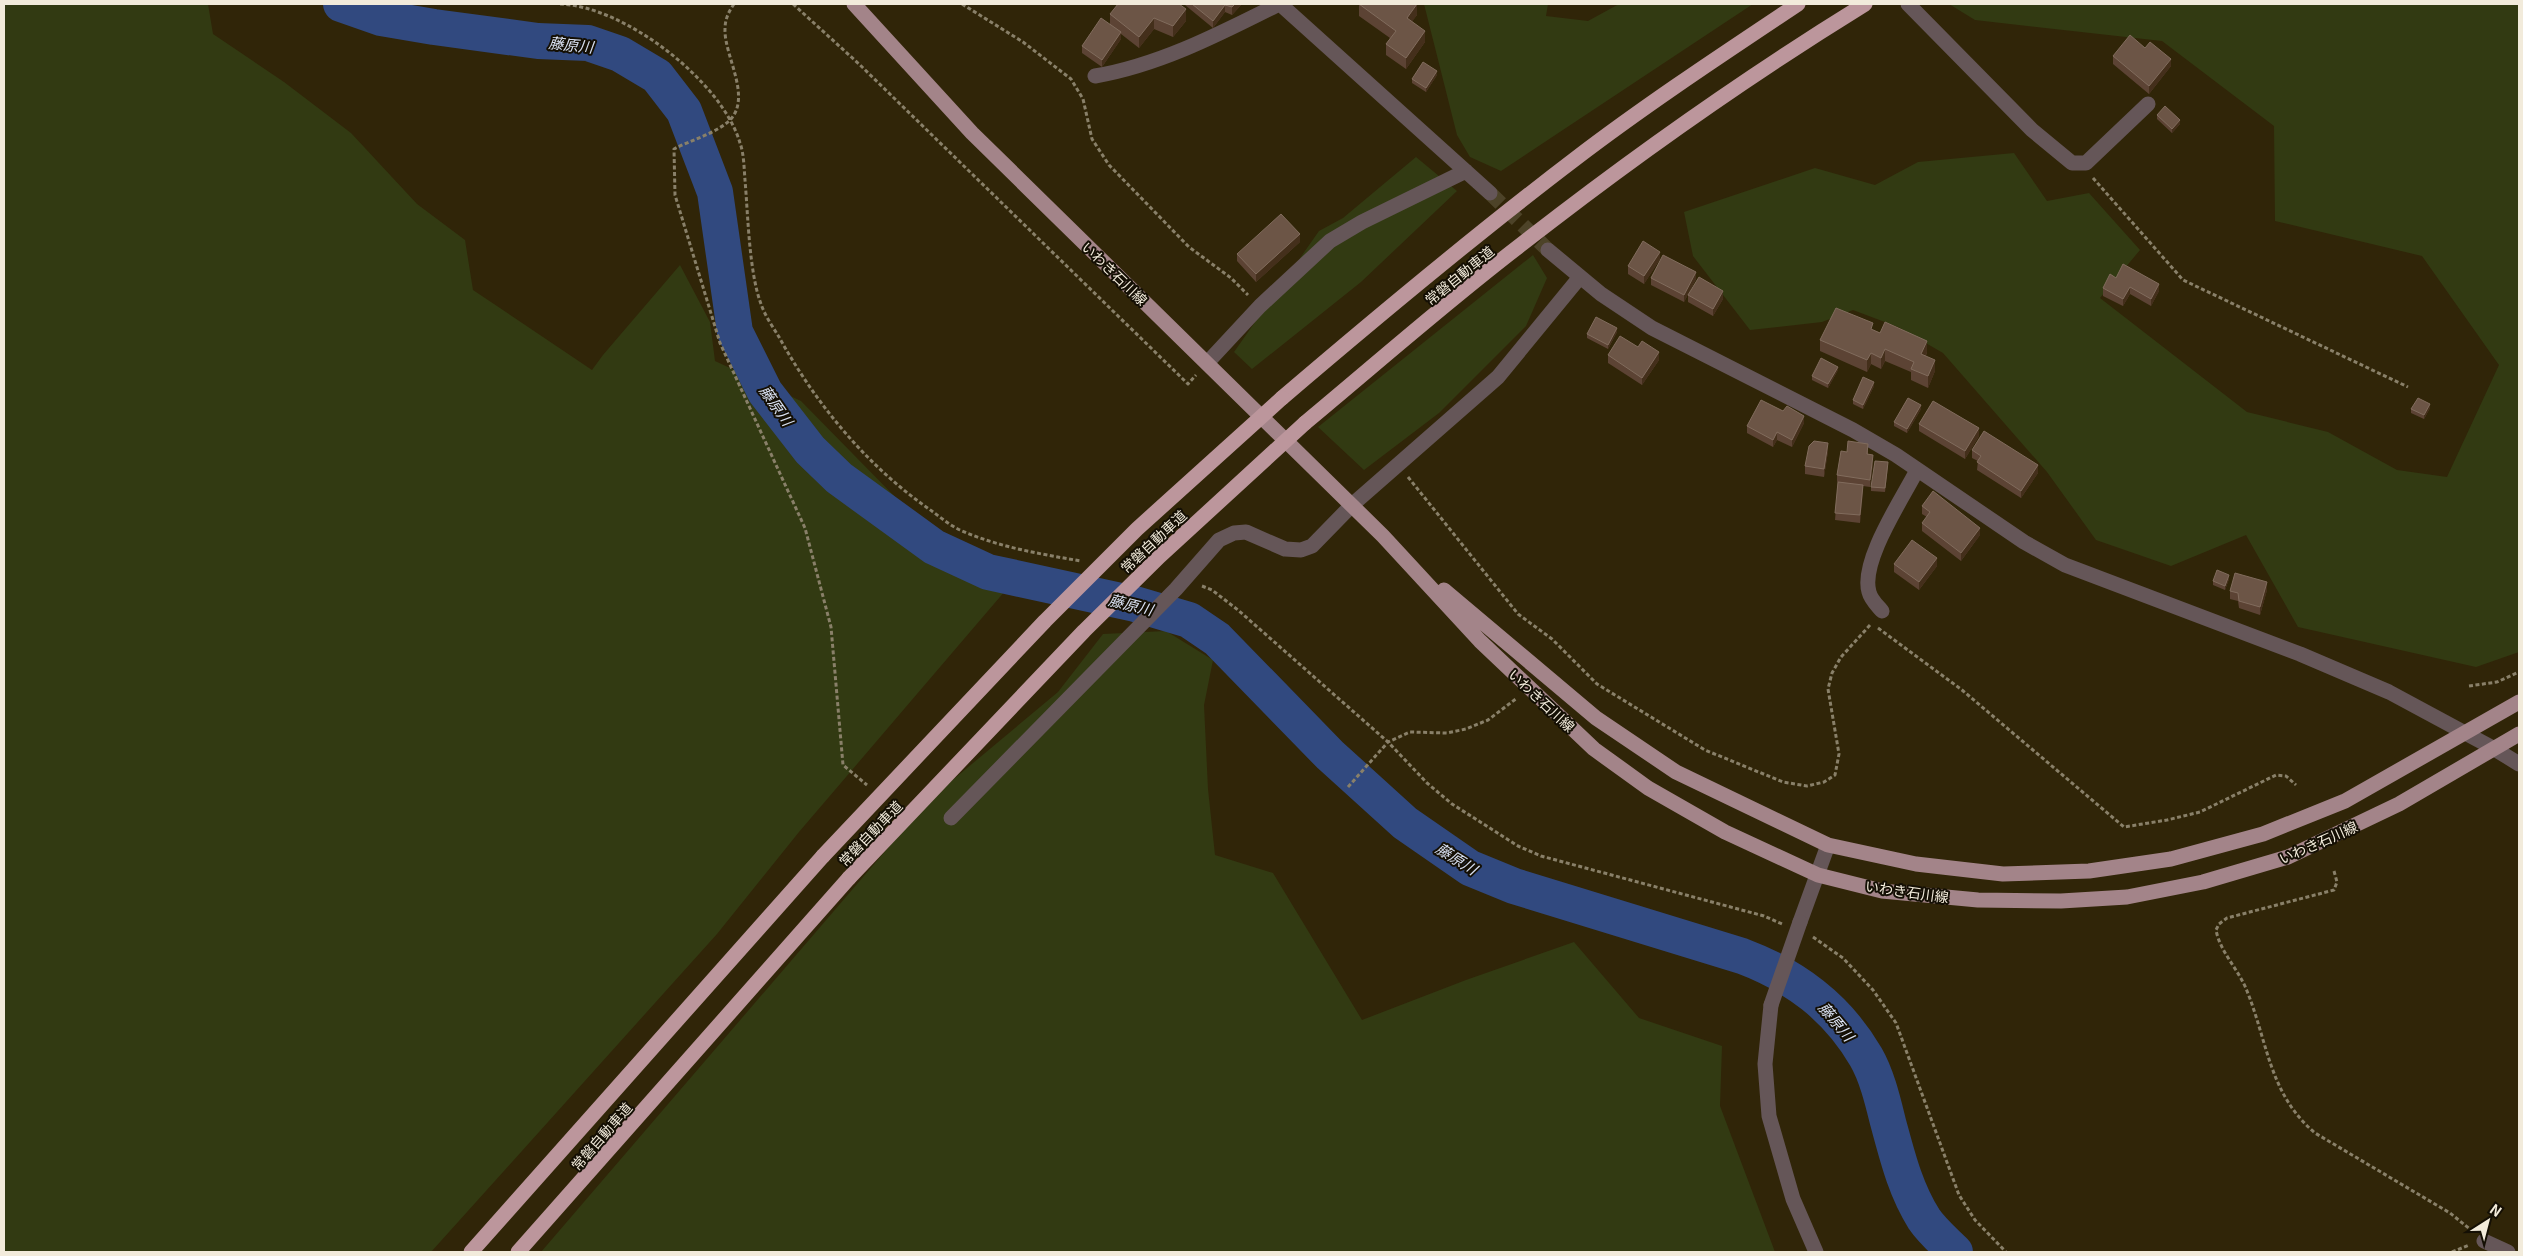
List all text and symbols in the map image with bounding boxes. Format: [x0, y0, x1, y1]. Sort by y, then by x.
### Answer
water label: 藤原川 [548, 31, 596, 57]
street label: いわき石川線 [1078, 237, 1152, 309]
street label: 常磐自動車道 [1420, 241, 1498, 309]
water label: 藤原川 [755, 381, 800, 431]
street label: 常磐自動車道 [1115, 505, 1191, 577]
water label: 藤原川 [1107, 588, 1157, 620]
street label: いわき石川線 [1504, 664, 1580, 736]
street label: 常磐自動車道 [834, 796, 906, 870]
street label: いわき石川線 [2276, 816, 2360, 868]
water label: 藤原川 [1432, 837, 1483, 880]
street label: いわき石川線 [1864, 875, 1950, 907]
water label: 藤原川 [1814, 997, 1861, 1047]
street label: 常磐自動車道 [566, 1098, 636, 1174]
north arrow [2463, 1196, 2513, 1246]
text: N [2486, 1198, 2506, 1221]

